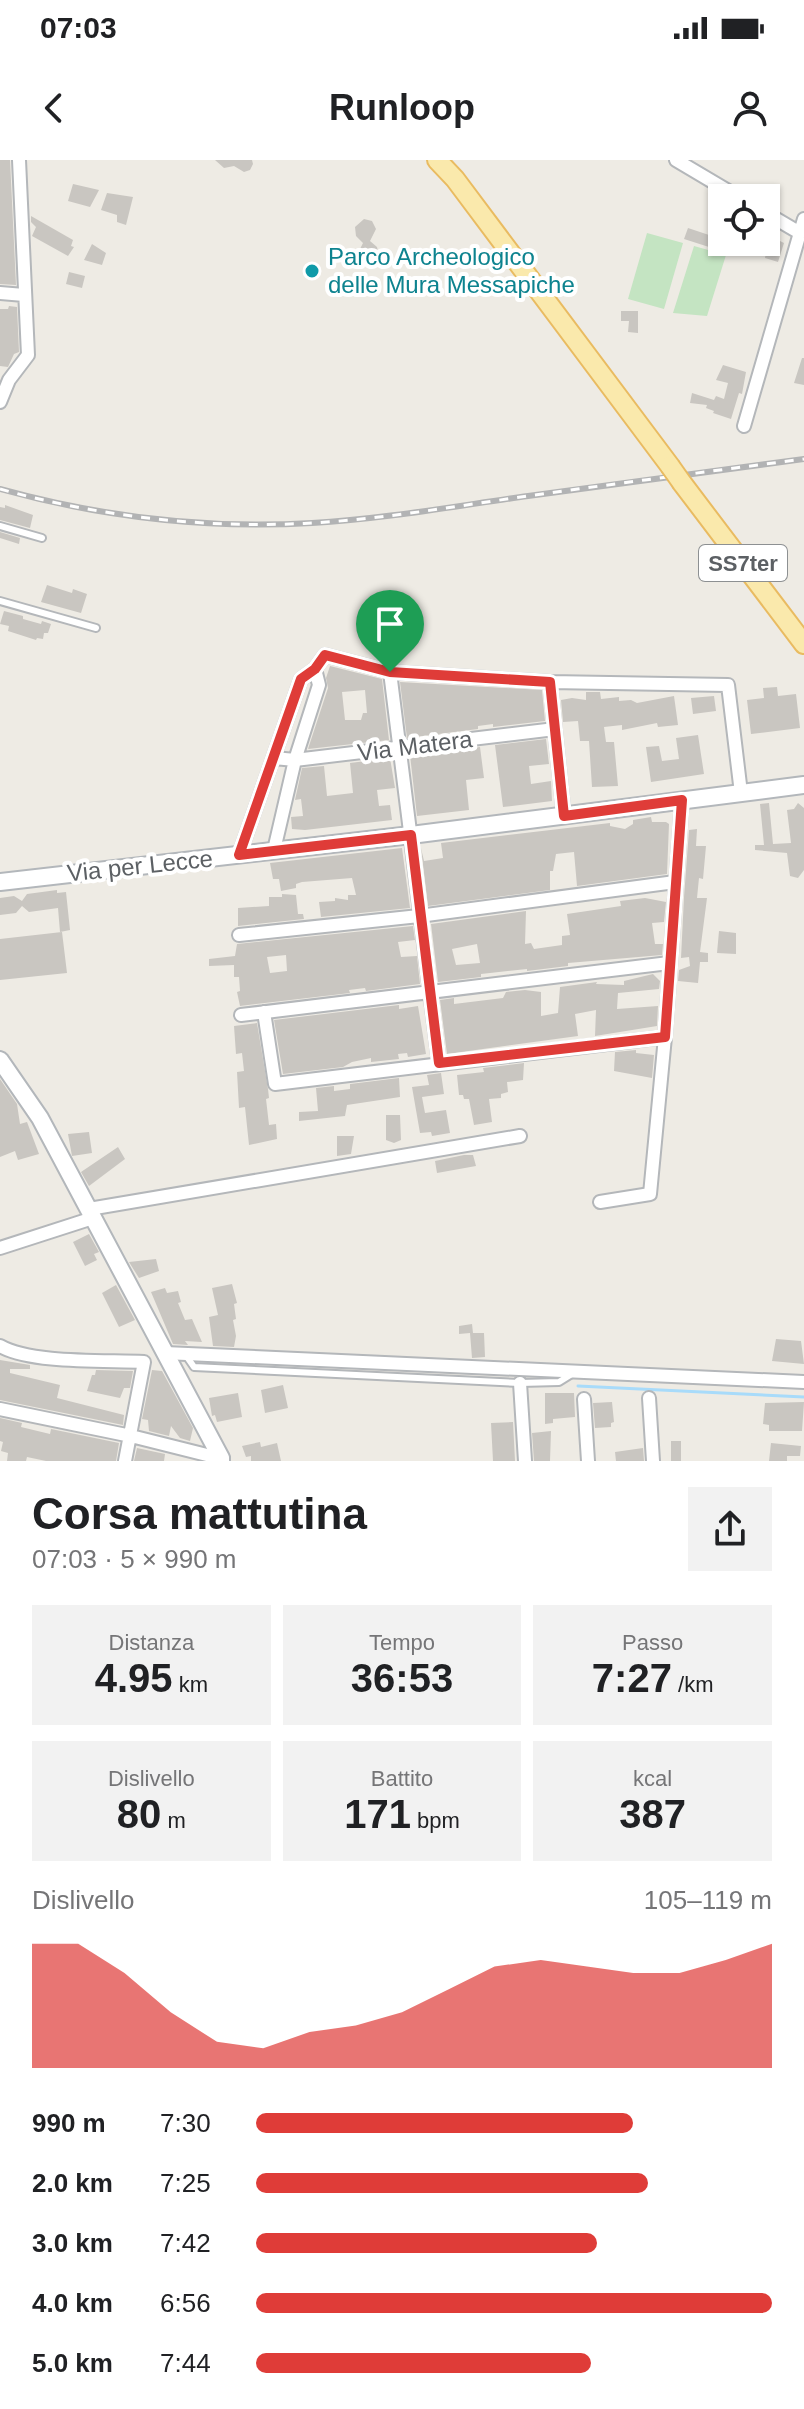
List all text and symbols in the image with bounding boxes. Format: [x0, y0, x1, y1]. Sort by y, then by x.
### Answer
text: 07:03 [40, 11, 117, 44]
icon: back [32, 86, 76, 130]
icon: person [728, 86, 772, 130]
text: Runloop [329, 87, 475, 128]
map controls [708, 184, 780, 256]
button: locate [708, 184, 780, 256]
place label: Parco Archeologico delle Mura Messapiche [328, 243, 575, 298]
marker: Parco Archeologico delle Mura Messapiche [303, 262, 321, 280]
road number: SS7ter [699, 545, 787, 581]
pin [356, 590, 424, 672]
icon: arrive [368, 602, 412, 646]
street label: Via Matera [356, 725, 475, 766]
street label: Via per Lecce [66, 844, 214, 887]
button: share [688, 1487, 772, 1571]
text: Corsa mattutina [32, 1489, 367, 1538]
text: 07:03 · 5 × 990 m [32, 1544, 237, 1574]
text: Distanza [109, 1630, 194, 1655]
text: Tempo [369, 1630, 435, 1655]
text: Passo [622, 1630, 683, 1655]
text: 4.95 [95, 1656, 173, 1700]
text: 36:53 [351, 1656, 453, 1700]
text: 7:27 [592, 1656, 672, 1700]
text: km [173, 1672, 208, 1697]
text: /km [672, 1672, 713, 1697]
text: Dislivello [108, 1766, 195, 1791]
text: Battito [371, 1766, 433, 1791]
text: kcal [633, 1766, 672, 1791]
text: 80 [117, 1792, 161, 1836]
text: 171 [344, 1792, 411, 1836]
text: 387 [619, 1792, 686, 1836]
text: m [161, 1808, 186, 1833]
text: bpm [411, 1808, 460, 1833]
text: Dislivello [32, 1885, 135, 1915]
text: 105–119 m [644, 1885, 772, 1915]
text: 990 m [32, 2108, 106, 2138]
text: 7:30 [160, 2108, 211, 2138]
text: 2.0 km [32, 2168, 113, 2198]
text: 7:25 [160, 2168, 211, 2198]
text: 3.0 km [32, 2228, 113, 2258]
text: 7:42 [160, 2228, 211, 2258]
text: 4.0 km [32, 2288, 113, 2318]
text: 6:56 [160, 2288, 211, 2318]
text: 5.0 km [32, 2348, 113, 2378]
text: 7:44 [160, 2348, 211, 2378]

